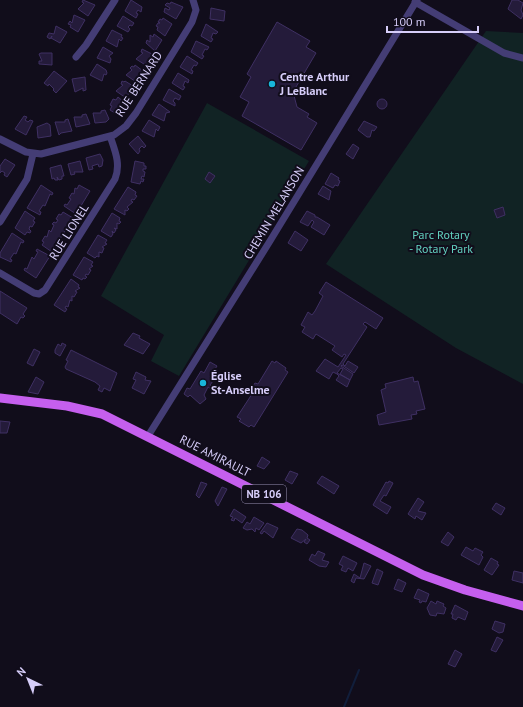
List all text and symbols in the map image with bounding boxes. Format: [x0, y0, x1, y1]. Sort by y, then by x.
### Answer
scale bar [387, 8, 478, 34]
text: 100 m [393, 14, 426, 29]
street label: RUE BERNARD [112, 48, 165, 119]
place label: Centre Arthur J LeBlanc [279, 69, 350, 98]
marker: Centre Arthur J LeBlanc [267, 79, 277, 89]
street label: CHEMIN MELANSON [240, 164, 307, 262]
street label: RUE LIONEL [45, 201, 92, 263]
park label: Parc Rotary - Rotary Park [409, 227, 473, 256]
place label: Église St-Anselme [211, 368, 270, 397]
marker: Église St-Anselme [198, 378, 208, 388]
street label: RUE AMIRAULT [177, 431, 253, 480]
road number: NB 106 [242, 485, 286, 503]
north arrow [8, 659, 48, 699]
text: N [14, 664, 29, 679]

